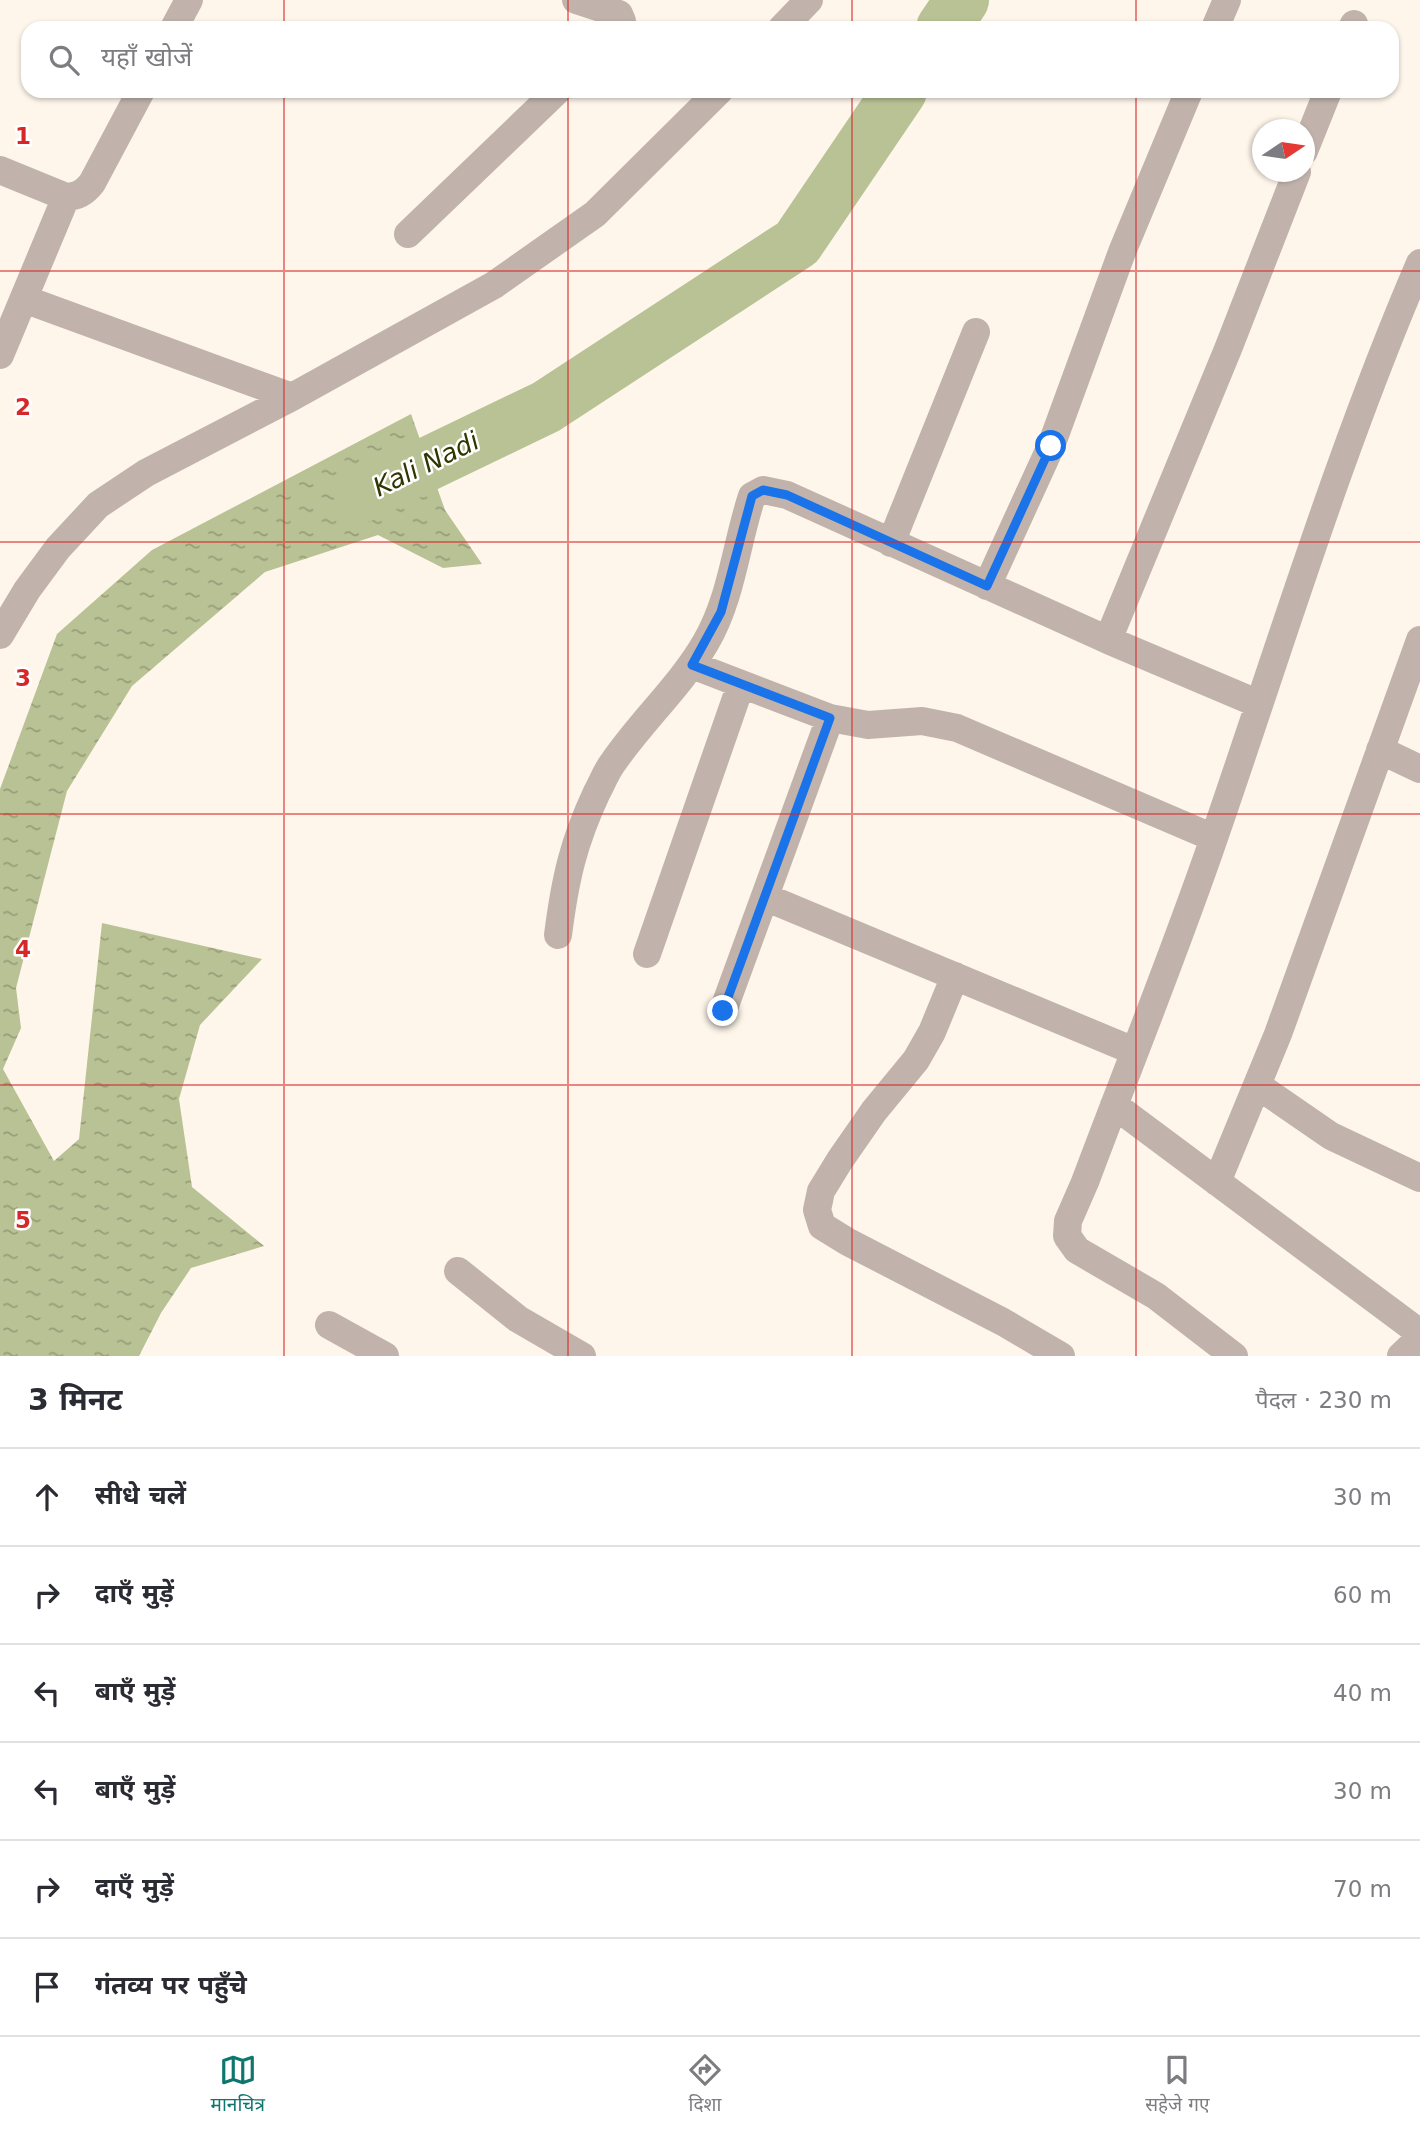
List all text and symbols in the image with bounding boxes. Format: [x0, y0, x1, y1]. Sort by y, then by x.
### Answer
search box [21, 21, 1399, 98]
icon: search [45, 41, 83, 79]
text: यहाँ खोजें [101, 42, 192, 72]
north arrow [1252, 119, 1315, 182]
text: 1 [15, 123, 31, 149]
text: 2 [15, 394, 31, 420]
water label: Kali Nadi [368, 425, 484, 502]
route start [1035, 430, 1066, 461]
text: 3 [15, 665, 31, 691]
text: 4 [15, 936, 31, 962]
route end [707, 995, 738, 1026]
text: 5 [15, 1207, 31, 1233]
text: 3 मिनट [28, 1382, 122, 1417]
text: पैदल · 230 m [1256, 1387, 1392, 1413]
icon: ahead [28, 1478, 66, 1516]
text: सीधे चलें [95, 1480, 186, 1510]
text: 30 m [1333, 1484, 1392, 1510]
icon: right [28, 1576, 66, 1614]
text: दाएँ मुड़ें [95, 1578, 174, 1608]
text: 60 m [1333, 1582, 1392, 1608]
icon: left [28, 1674, 66, 1712]
text: बाएँ मुड़ें [95, 1676, 175, 1706]
text: 40 m [1333, 1680, 1392, 1706]
icon: left [28, 1772, 66, 1810]
text: बाएँ मुड़ें [95, 1774, 175, 1804]
text: 30 m [1333, 1778, 1392, 1804]
icon: right [28, 1870, 66, 1908]
text: दाएँ मुड़ें [95, 1872, 174, 1902]
text: 70 m [1333, 1876, 1392, 1902]
icon: arrive [28, 1968, 66, 2006]
text: गंतव्य पर पहुँचे [95, 1970, 247, 2000]
tab: मानचित्र [211, 2051, 265, 2119]
tab: दिशा [686, 2051, 724, 2119]
tab: सहेजे गए [1145, 2051, 1209, 2119]

